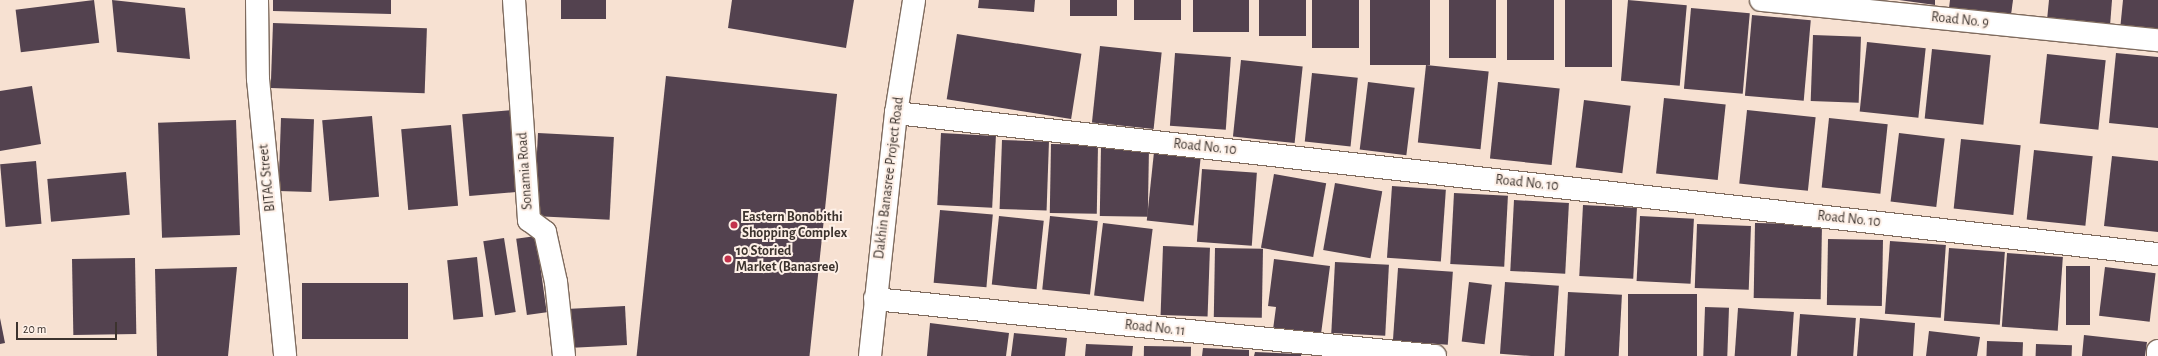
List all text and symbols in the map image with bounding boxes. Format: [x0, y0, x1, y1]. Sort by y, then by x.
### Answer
street label: Road No. 9 [1930, 9, 1990, 31]
street label: Dakhin Banasree Project Road [871, 96, 907, 260]
street label: Sonamia Road [514, 132, 536, 210]
street label: Road No. 10 [1173, 135, 1237, 159]
street label: BITAC Street [255, 144, 279, 212]
street label: Road No. 10 [1495, 171, 1559, 195]
street label: Road No. 10 [1817, 207, 1881, 231]
place label: Eastern Bonobithi Shopping Complex [742, 209, 847, 242]
marker: Eastern Bonobithi Shopping Complex [729, 220, 739, 230]
place label: 10 Storied Market (Banasree) [736, 243, 839, 276]
marker: 10 Storied Market (Banasree) [723, 254, 733, 264]
scale bar [18, 314, 119, 340]
street label: Road No. 11 [1124, 316, 1186, 340]
text: 20 m [23, 323, 46, 335]

